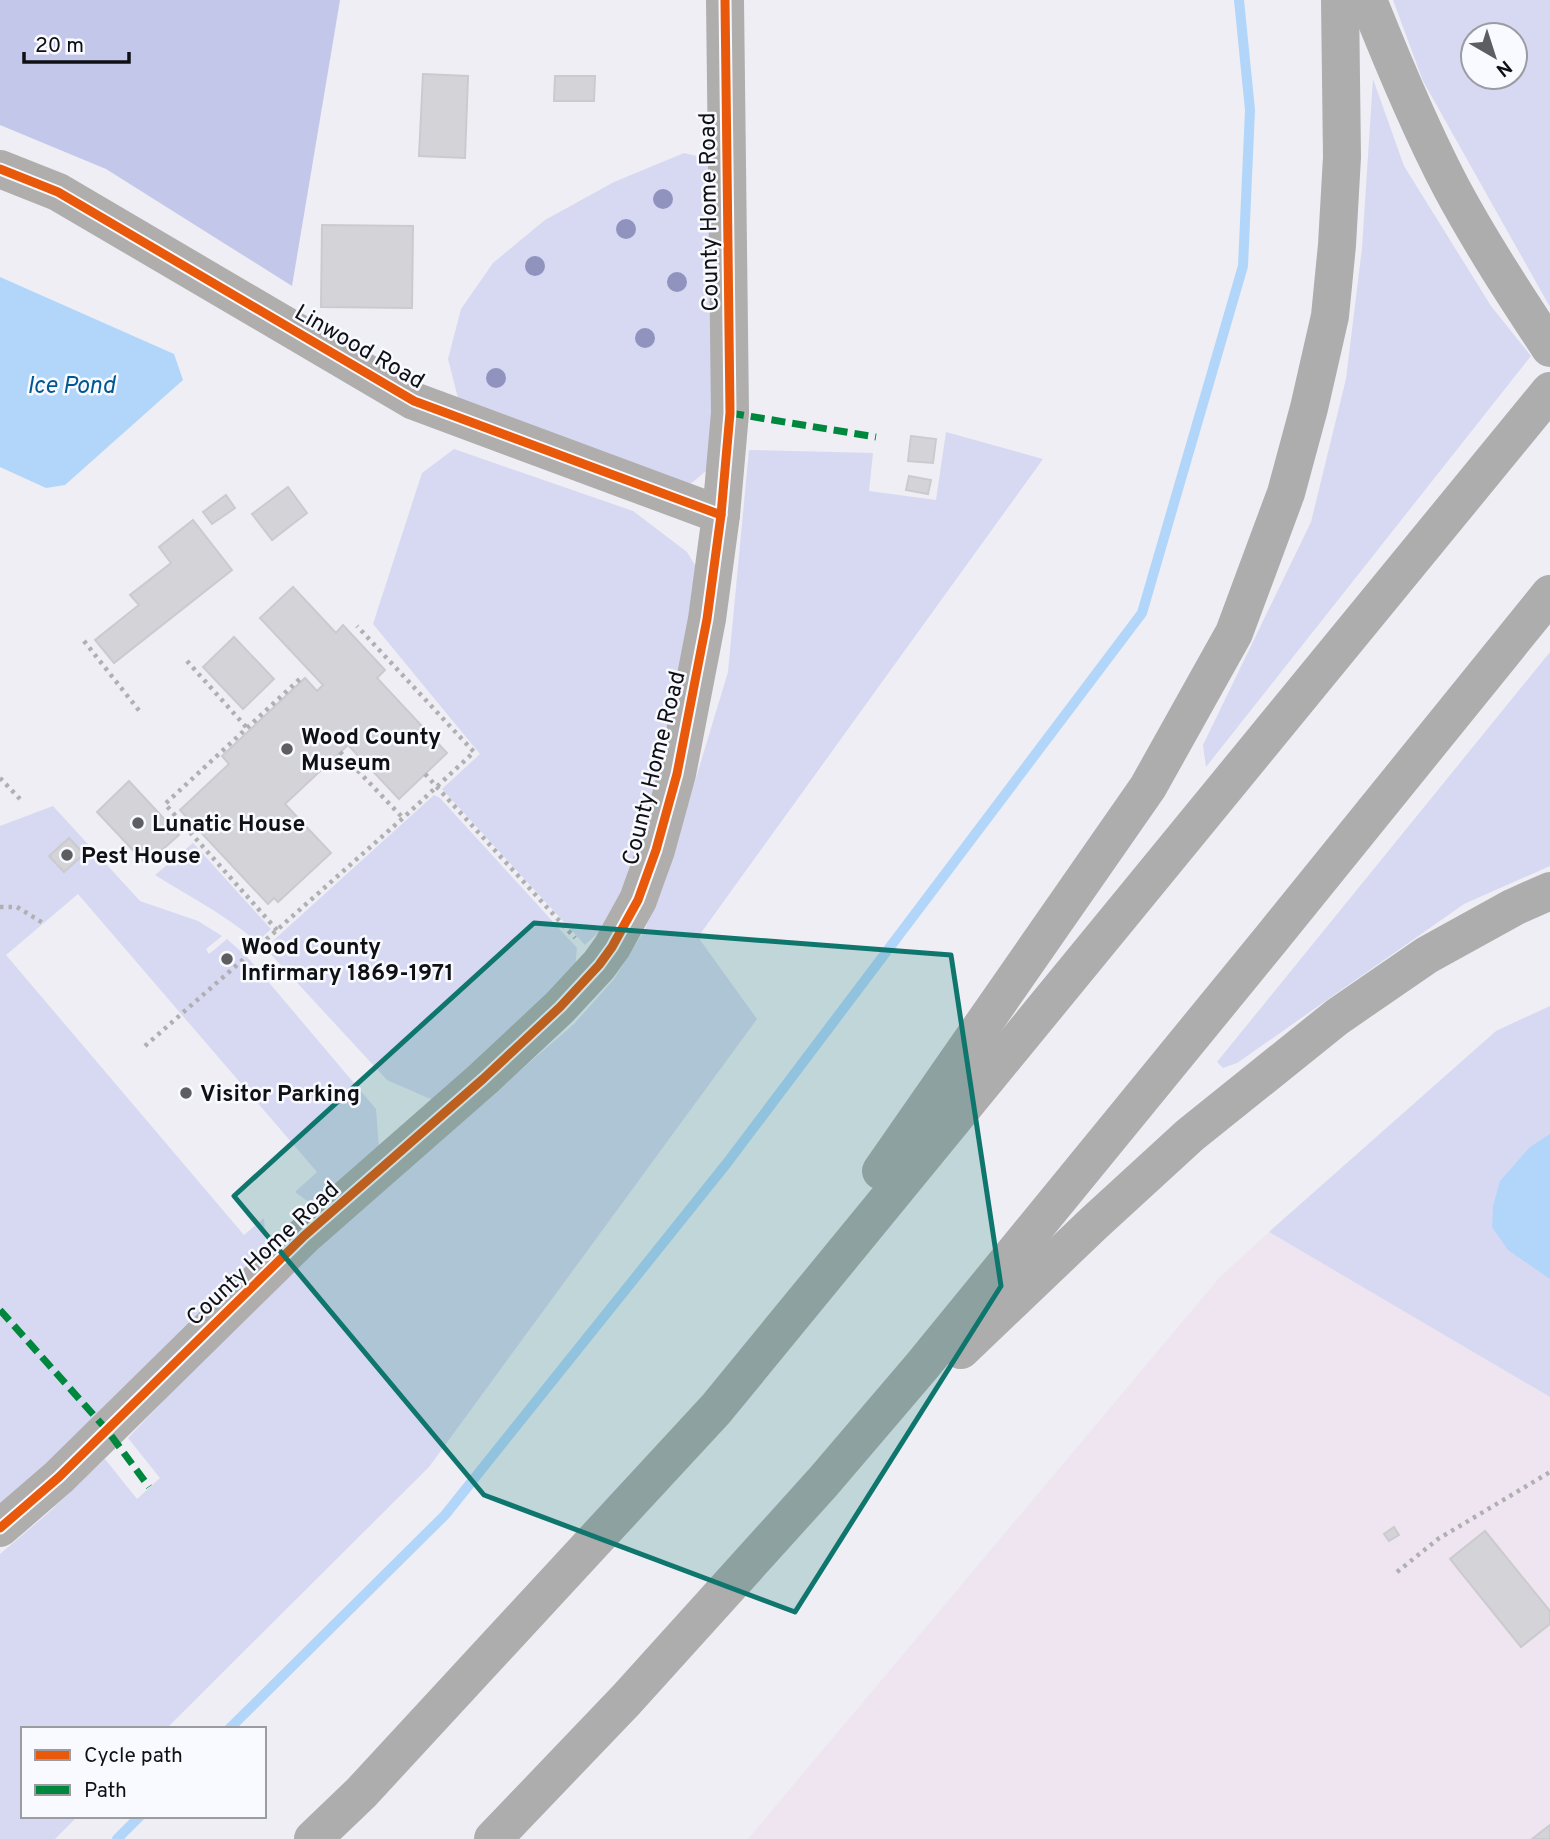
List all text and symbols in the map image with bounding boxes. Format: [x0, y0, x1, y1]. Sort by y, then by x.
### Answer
scale bar [24, 21, 130, 65]
north arrow [1459, 21, 1529, 91]
text: 20 m [35, 33, 84, 60]
text: N [1491, 54, 1516, 81]
street label: County Home Road [694, 112, 727, 312]
street label: Linwood Road [288, 299, 429, 397]
water label: Ice Pond [27, 372, 117, 402]
street label: County Home Road [617, 668, 694, 869]
place label: Wood County Museum [301, 724, 441, 779]
marker: Wood County Museum [279, 741, 295, 757]
place label: Lunatic House [152, 811, 305, 840]
marker: Lunatic House [130, 815, 146, 831]
place label: Pest House [81, 843, 201, 872]
marker: Pest House [59, 847, 75, 863]
place label: Wood County Infirmary 1869-1971 [241, 934, 454, 989]
marker: Wood County Infirmary 1869-1971 [219, 951, 235, 967]
place label: Visitor Parking [200, 1081, 360, 1110]
marker: Visitor Parking [178, 1085, 194, 1101]
street label: County Home Road [181, 1176, 346, 1333]
legend [21, 1727, 266, 1818]
text: Cycle path [84, 1743, 183, 1770]
text: Path [84, 1778, 127, 1805]

